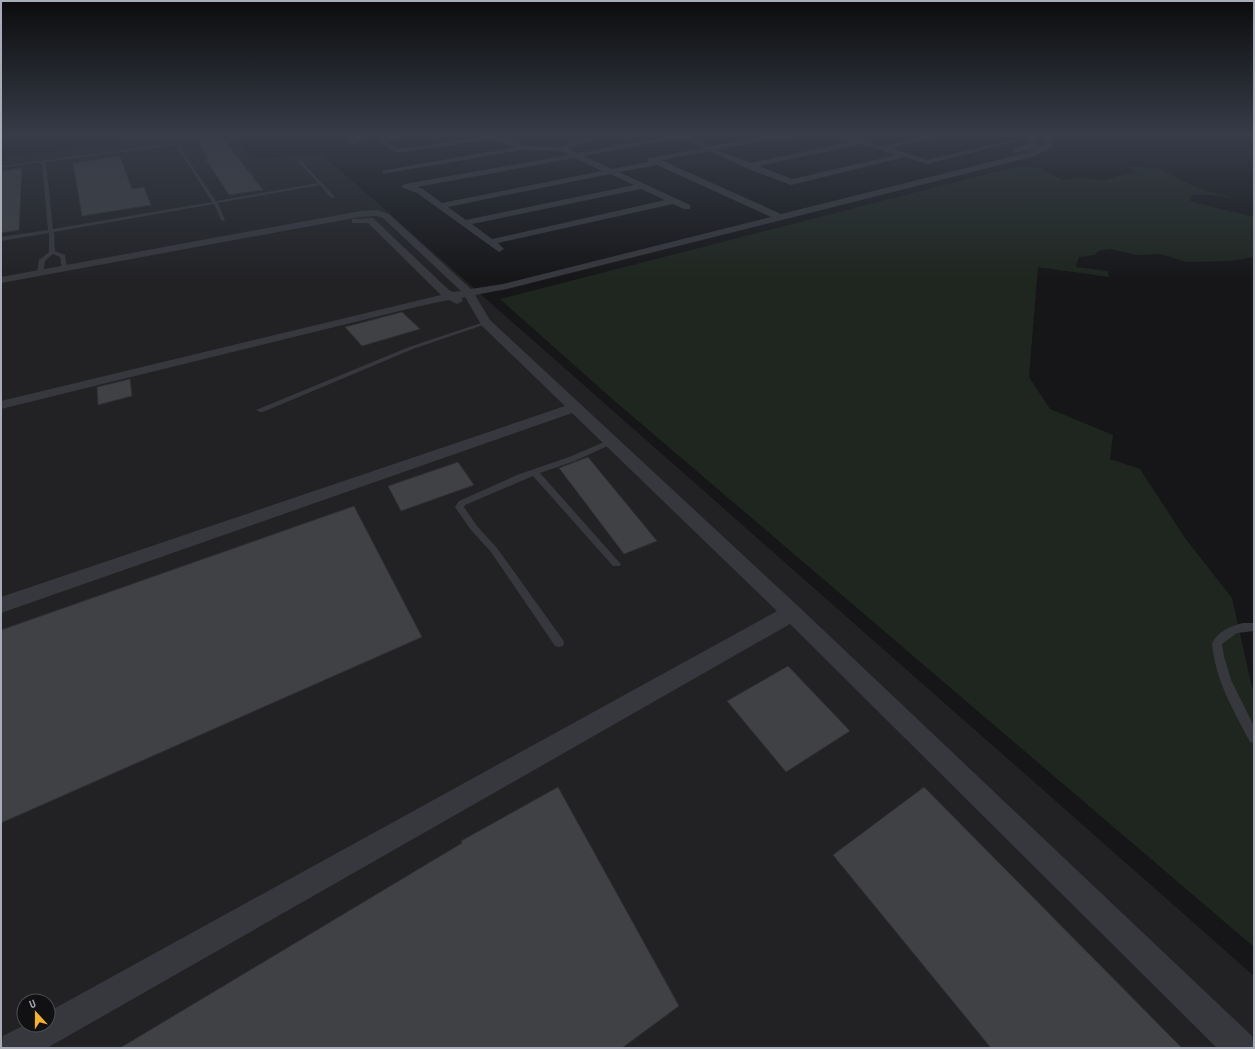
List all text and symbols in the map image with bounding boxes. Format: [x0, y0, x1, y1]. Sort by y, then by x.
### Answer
north arrow [16, 993, 56, 1033]
text: U [27, 996, 38, 1011]

